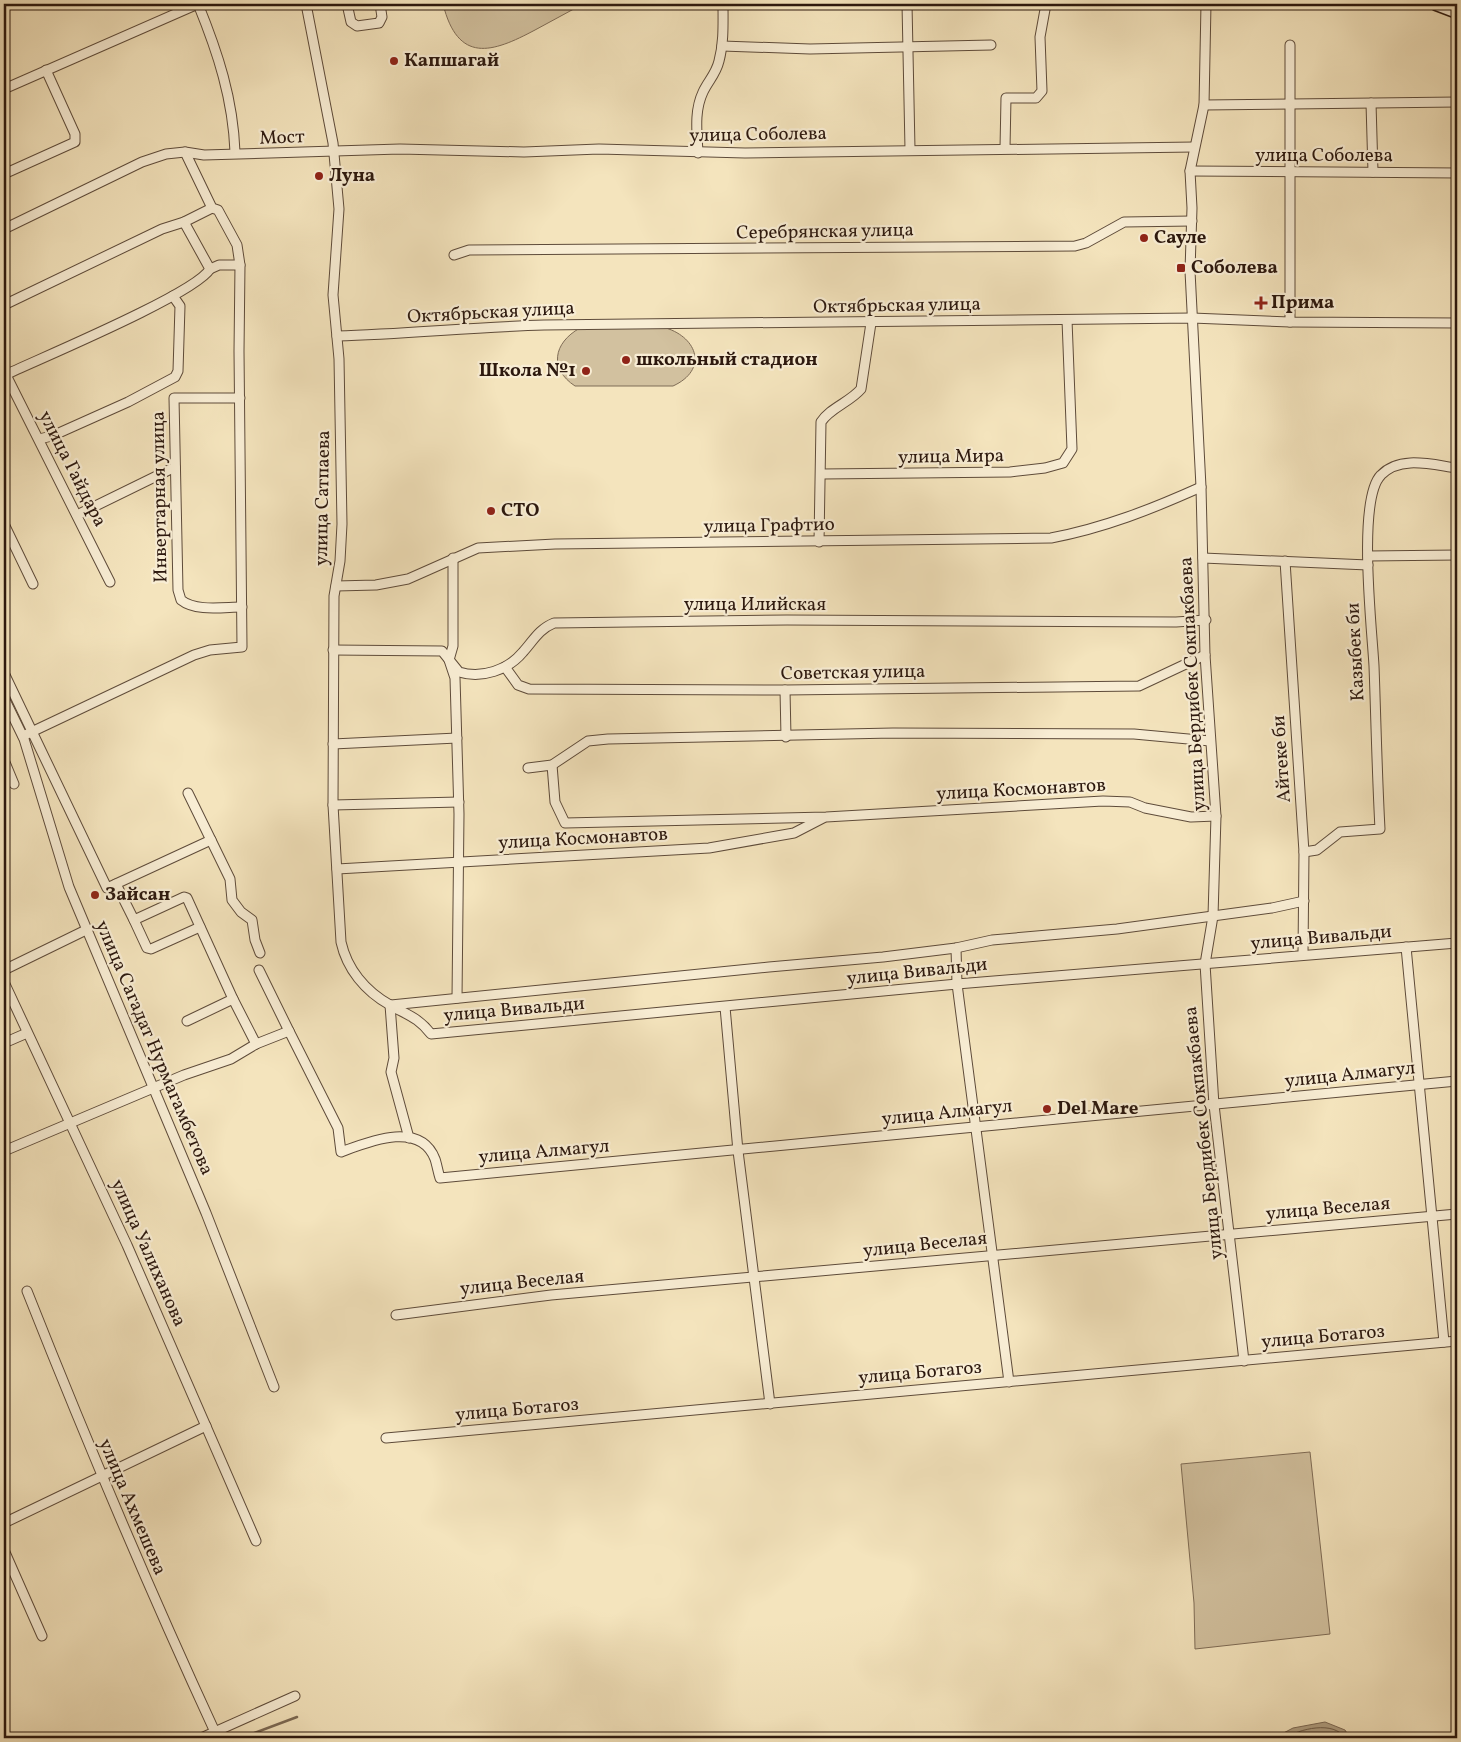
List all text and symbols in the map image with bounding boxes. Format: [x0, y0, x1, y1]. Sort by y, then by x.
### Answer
place label: Капшагай [404, 48, 499, 74]
marker: Капшагай [388, 55, 400, 67]
street label: улица Соболева [689, 121, 827, 149]
street label: Мост [259, 124, 306, 152]
street label: улица Соболева [1255, 143, 1393, 169]
place label: Луна [329, 163, 375, 189]
marker: Луна [313, 170, 325, 182]
street label: Серебрянская улица [736, 217, 914, 247]
place label: Сауле [1154, 225, 1207, 251]
marker: Сауле [1138, 232, 1150, 244]
place label: Соболева [1191, 255, 1278, 281]
marker: Соболева [1175, 262, 1187, 274]
place label: Прима [1271, 290, 1334, 316]
street label: Октябрьская улица [813, 292, 981, 320]
street label: Октябрьская улица [407, 296, 575, 330]
marker: Прима [1255, 297, 1267, 309]
place label: школьный стадион [636, 347, 818, 373]
marker: школьный стадион [620, 354, 632, 366]
place label: Школа №1 [479, 358, 576, 384]
marker: Школа №1 [580, 365, 592, 377]
street label: улица Гайдара [32, 406, 112, 532]
street label: Инвертарная улица [146, 411, 174, 583]
street label: улица Сатпаева [309, 430, 337, 566]
street label: улица Мира [898, 443, 1004, 471]
place label: СТО [501, 498, 540, 524]
marker: СТО [485, 505, 497, 517]
street label: улица Графтио [703, 512, 835, 540]
street label: улица Бердибек Сокпакбаева [1173, 556, 1213, 812]
street label: улица Илийская [684, 592, 826, 618]
street label: Казыбек би [1340, 602, 1372, 702]
street label: Советская улица [780, 659, 926, 687]
street label: Айтеке би [1266, 714, 1298, 804]
street label: улица Космонавтов [936, 773, 1106, 807]
street label: улица Космонавтов [498, 822, 668, 856]
place label: Зайсан [105, 882, 170, 908]
marker: Зайсан [89, 889, 101, 901]
street label: улица Сагадат Нурмагамбетова [88, 917, 220, 1179]
street label: улица Вивальди [1249, 919, 1393, 957]
street label: улица Вивальди [845, 952, 989, 992]
street label: улица Вивальди [442, 991, 586, 1029]
street label: улица Бердибек Сокпакбаева [1178, 1005, 1230, 1261]
street label: улица Алмагул [1283, 1055, 1417, 1095]
street label: улица Алмагул [880, 1093, 1014, 1133]
place label: Del Mare [1057, 1096, 1139, 1122]
marker: Del Mare [1041, 1103, 1053, 1115]
street label: улица Алмагул [477, 1133, 611, 1171]
street label: улица Уалиханова [104, 1175, 192, 1331]
street label: улица Веселая [1265, 1191, 1391, 1227]
street label: улица Веселая [862, 1226, 989, 1264]
street label: улица Веселая [459, 1264, 586, 1302]
street label: улица Ботагоз [1260, 1319, 1386, 1355]
street label: улица Ботагоз [857, 1355, 983, 1391]
street label: улица Ботагоз [454, 1392, 580, 1428]
street label: улица Ахмешева [92, 1435, 172, 1579]

